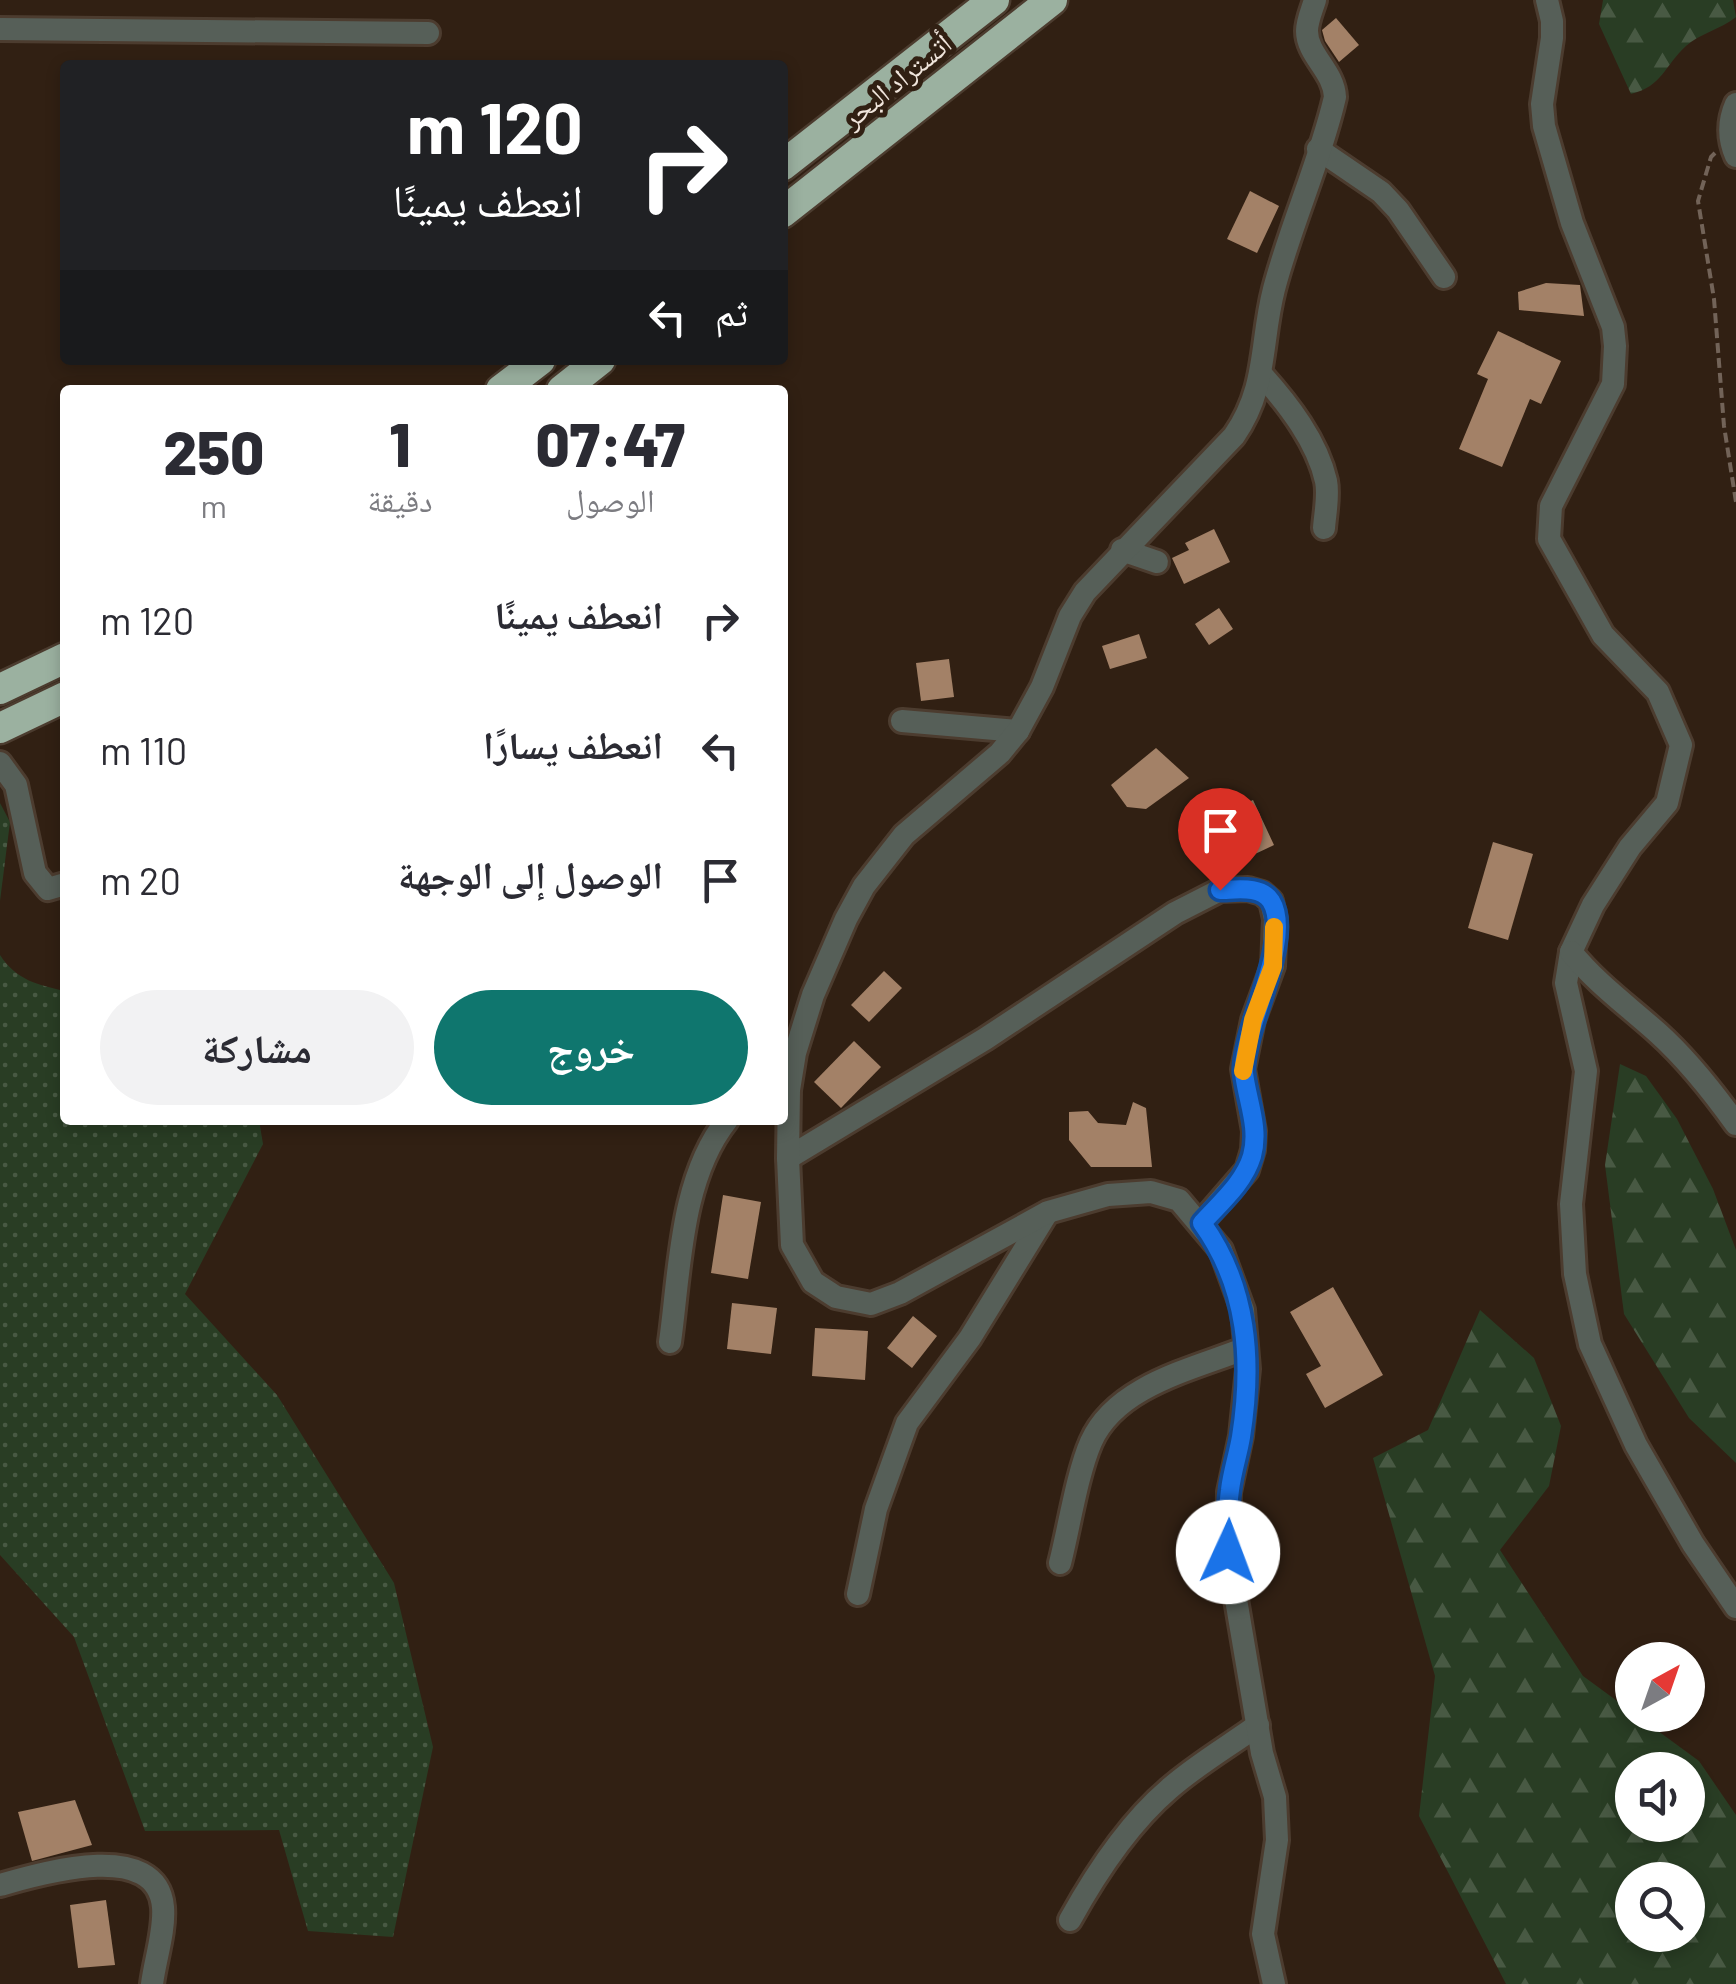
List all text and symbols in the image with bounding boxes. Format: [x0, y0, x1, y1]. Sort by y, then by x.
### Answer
street label: أتستراد البحر [834, 26, 958, 135]
text: 120 m [407, 84, 583, 168]
icon: right [618, 100, 748, 230]
text: انعطف يمينًا [392, 172, 583, 226]
text: ثم [715, 288, 748, 334]
icon: left [640, 290, 695, 345]
text: 1 [389, 407, 411, 479]
text: 07:47 [536, 407, 685, 479]
text: 250 [163, 415, 264, 487]
text: دقيقة [367, 480, 432, 518]
text: الوصول [566, 480, 655, 518]
text: m [200, 486, 227, 524]
text: انعطف يمينًا [494, 591, 663, 637]
icon: right [693, 593, 748, 648]
text: 120 m [100, 597, 194, 643]
text: انعطف يسارًا [483, 721, 663, 767]
icon: left [693, 723, 748, 778]
text: 110 m [100, 727, 187, 773]
pin [1178, 788, 1263, 891]
icon: arrive [1193, 803, 1248, 858]
text: الوصول إلى الوجهة [398, 851, 663, 897]
icon: arrive [693, 853, 748, 908]
text: 20 m [100, 857, 181, 903]
button: مشاركة [100, 990, 414, 1105]
button: خروج [434, 990, 748, 1105]
position arrow [1176, 1500, 1280, 1604]
north arrow [1615, 1642, 1705, 1732]
map controls [1615, 1642, 1705, 1952]
button: sound [1615, 1752, 1705, 1842]
button: search [1615, 1862, 1705, 1952]

